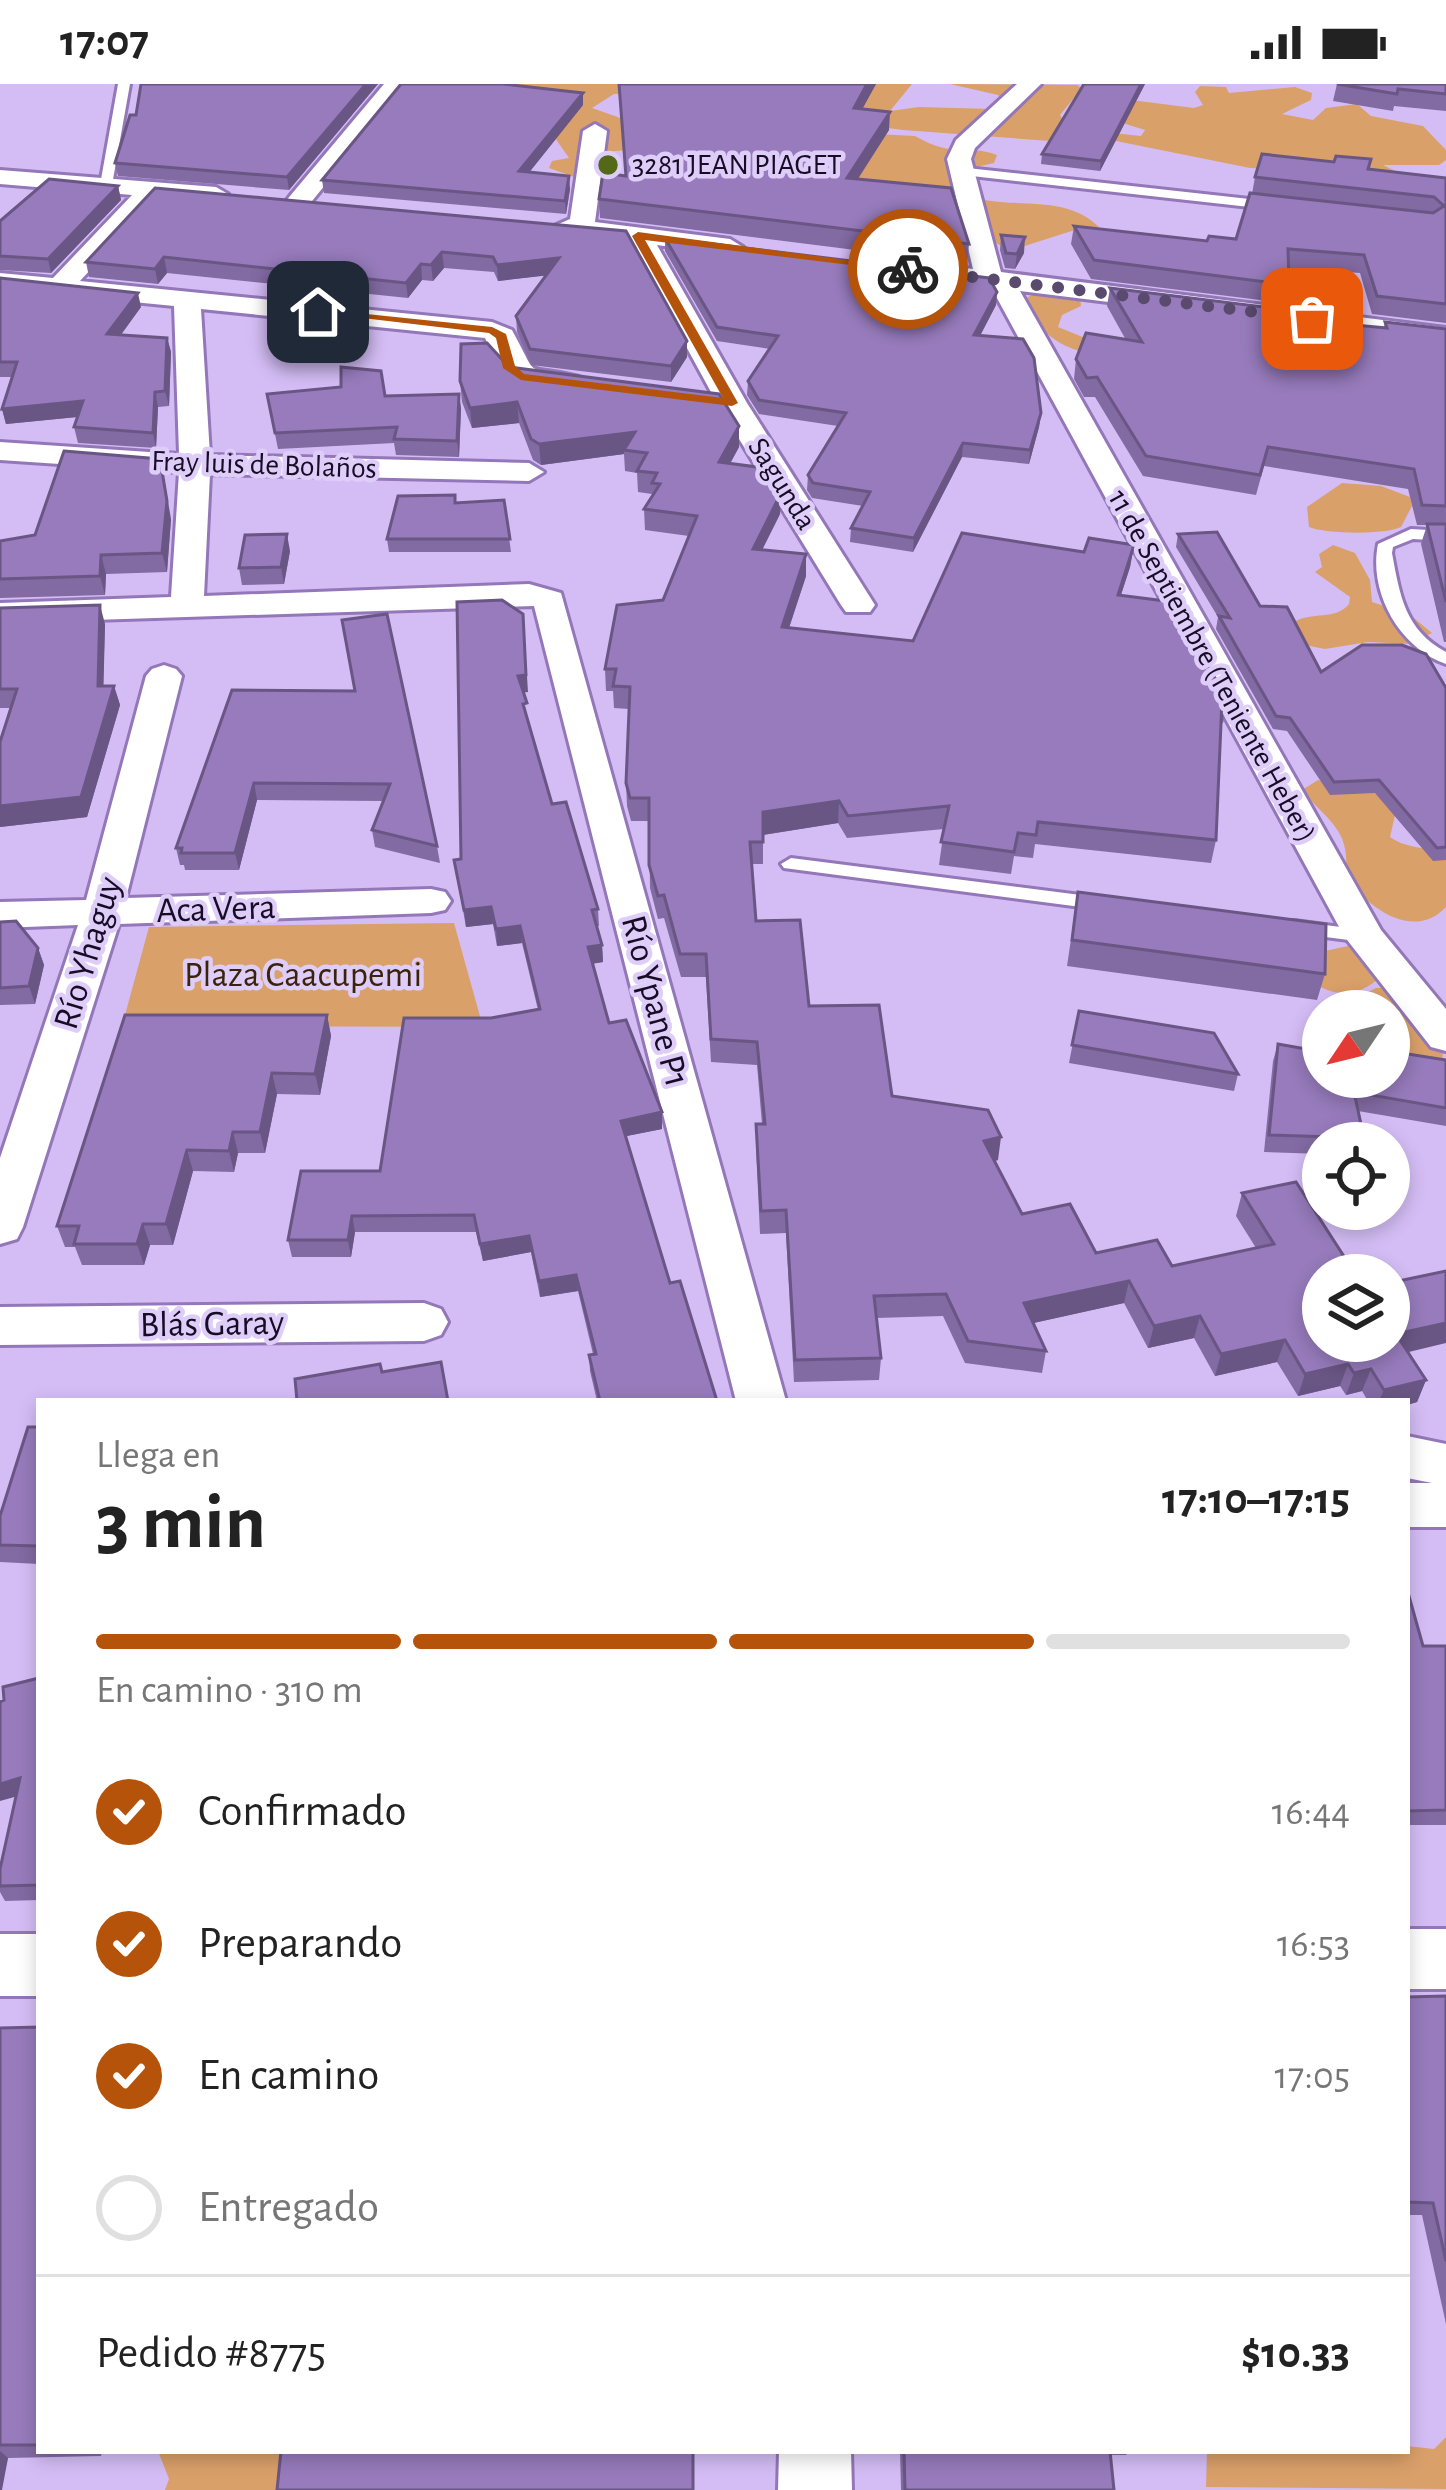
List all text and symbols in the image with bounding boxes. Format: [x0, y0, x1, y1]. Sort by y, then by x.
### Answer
text: 17:07 [60, 19, 149, 64]
place label: 3281 JEAN PIAGET [632, 150, 842, 180]
marker: 3281 JEAN PIAGET [595, 152, 621, 178]
courier [848, 209, 968, 329]
icon: bike [875, 236, 941, 302]
pin [267, 261, 369, 363]
pin [1261, 268, 1363, 370]
icon: home [285, 279, 351, 345]
icon: bag [1279, 286, 1345, 352]
street label: Sagunda [742, 433, 822, 535]
street label: Fray luis de Bolaños [151, 446, 377, 484]
street label: 11 de Septiembre (Teniente Heber) [1102, 485, 1322, 847]
street label: Río Yhaguy [48, 872, 128, 1034]
street label: Aca Vera [156, 889, 276, 929]
street label: Río Ypane P1 [615, 911, 695, 1091]
park label: Plaza Caacupemi [184, 957, 422, 993]
north arrow [1302, 990, 1410, 1098]
map controls [1302, 990, 1410, 1362]
button: locate [1302, 1122, 1410, 1230]
button: layers [1302, 1254, 1410, 1362]
street label: Blás Garay [139, 1305, 285, 1343]
text: Llega en [96, 1436, 221, 1475]
text: 17:10–17:15 [1162, 1477, 1350, 1522]
text: 3 min [96, 1485, 266, 1563]
text: En camino · 310 m [96, 1671, 363, 1710]
icon: check [96, 1779, 162, 1845]
text: Confirmado [198, 1789, 407, 1834]
text: 16:44 [1272, 1793, 1350, 1832]
icon: check [96, 1911, 162, 1977]
text: Preparando [198, 1921, 402, 1966]
text: 16:53 [1277, 1925, 1350, 1964]
icon: check [96, 2043, 162, 2109]
text: En camino [198, 2053, 379, 2098]
text: 17:05 [1274, 2057, 1350, 2096]
text: Entregado [198, 2185, 379, 2230]
text: Pedido #8775 [96, 2331, 326, 2376]
text: $10.33 [1241, 2331, 1350, 2376]

